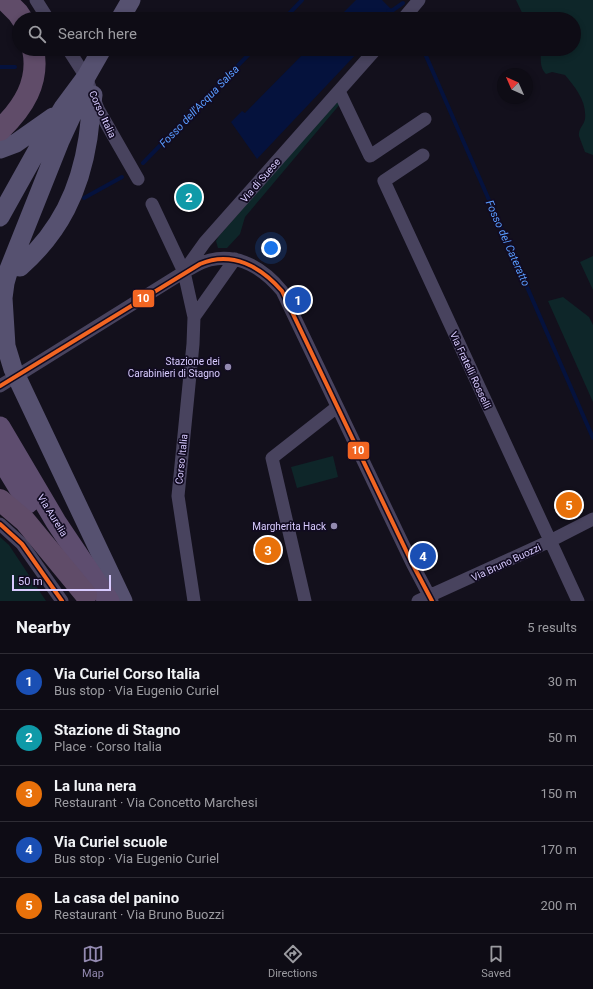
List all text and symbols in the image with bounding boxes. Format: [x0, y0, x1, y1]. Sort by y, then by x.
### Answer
search box [12, 12, 581, 56]
icon: search [26, 23, 48, 45]
text: Search here [58, 25, 137, 43]
water label: Fosso dell'Acqua Salsa [157, 63, 242, 150]
north arrow [497, 68, 533, 104]
street label: Corso Italia [87, 89, 118, 140]
street label: Via di Suese [238, 156, 282, 205]
pin: 2 [176, 182, 202, 212]
water label: Fosso del Cateratto [483, 198, 532, 288]
your location [261, 238, 281, 258]
pin: 1 [285, 285, 311, 315]
line badge: 10 [132, 289, 155, 308]
text: 10 [137, 292, 149, 305]
street label: Via Fratelli Rosselli [448, 330, 493, 411]
place label: Stazione dei Carabinieri di Stagno [128, 356, 220, 379]
marker: Stazione dei Carabinieri di Stagno [223, 362, 233, 372]
street label: Corso Italia [173, 433, 190, 485]
line badge: 10 [347, 441, 370, 460]
text: 10 [352, 444, 364, 457]
pin: 5 [556, 490, 582, 520]
street label: Via Aurelia [35, 492, 70, 538]
place label: Margherita Hack [252, 521, 327, 532]
marker: Margherita Hack [329, 521, 339, 531]
pin: 3 [255, 535, 281, 565]
pin: 4 [410, 541, 436, 571]
street label: Via Bruno Buozzi [470, 542, 543, 583]
scale bar [12, 573, 111, 592]
text: 50 m [18, 575, 43, 588]
text: Nearby [16, 617, 71, 637]
text: 5 results [527, 620, 577, 635]
text: Via Curiel Corso Italia [54, 665, 200, 683]
text: 1 [25, 674, 33, 689]
text: 30 m [548, 674, 577, 689]
text: Bus stop · Via Eugenio Curiel [54, 683, 219, 698]
text: Stazione di Stagno [54, 721, 181, 739]
text: 2 [25, 730, 33, 745]
text: 50 m [548, 730, 577, 745]
text: Place · Corso Italia [54, 739, 162, 754]
text: La luna nera [54, 777, 136, 795]
text: 3 [25, 786, 33, 801]
text: 150 m [540, 786, 577, 801]
text: Restaurant · Via Concetto Marchesi [54, 795, 258, 810]
text: Via Curiel scuole [54, 833, 167, 851]
text: 4 [25, 842, 33, 857]
text: 170 m [540, 842, 577, 857]
text: Bus stop · Via Eugenio Curiel [54, 851, 219, 866]
text: La casa del panino [54, 889, 179, 907]
text: 5 [25, 898, 33, 913]
text: 200 m [540, 898, 577, 913]
text: Restaurant · Via Bruno Buozzi [54, 907, 224, 922]
tab: Map [82, 943, 104, 980]
tab: Directions [268, 943, 317, 980]
tab: Saved [481, 943, 511, 980]

